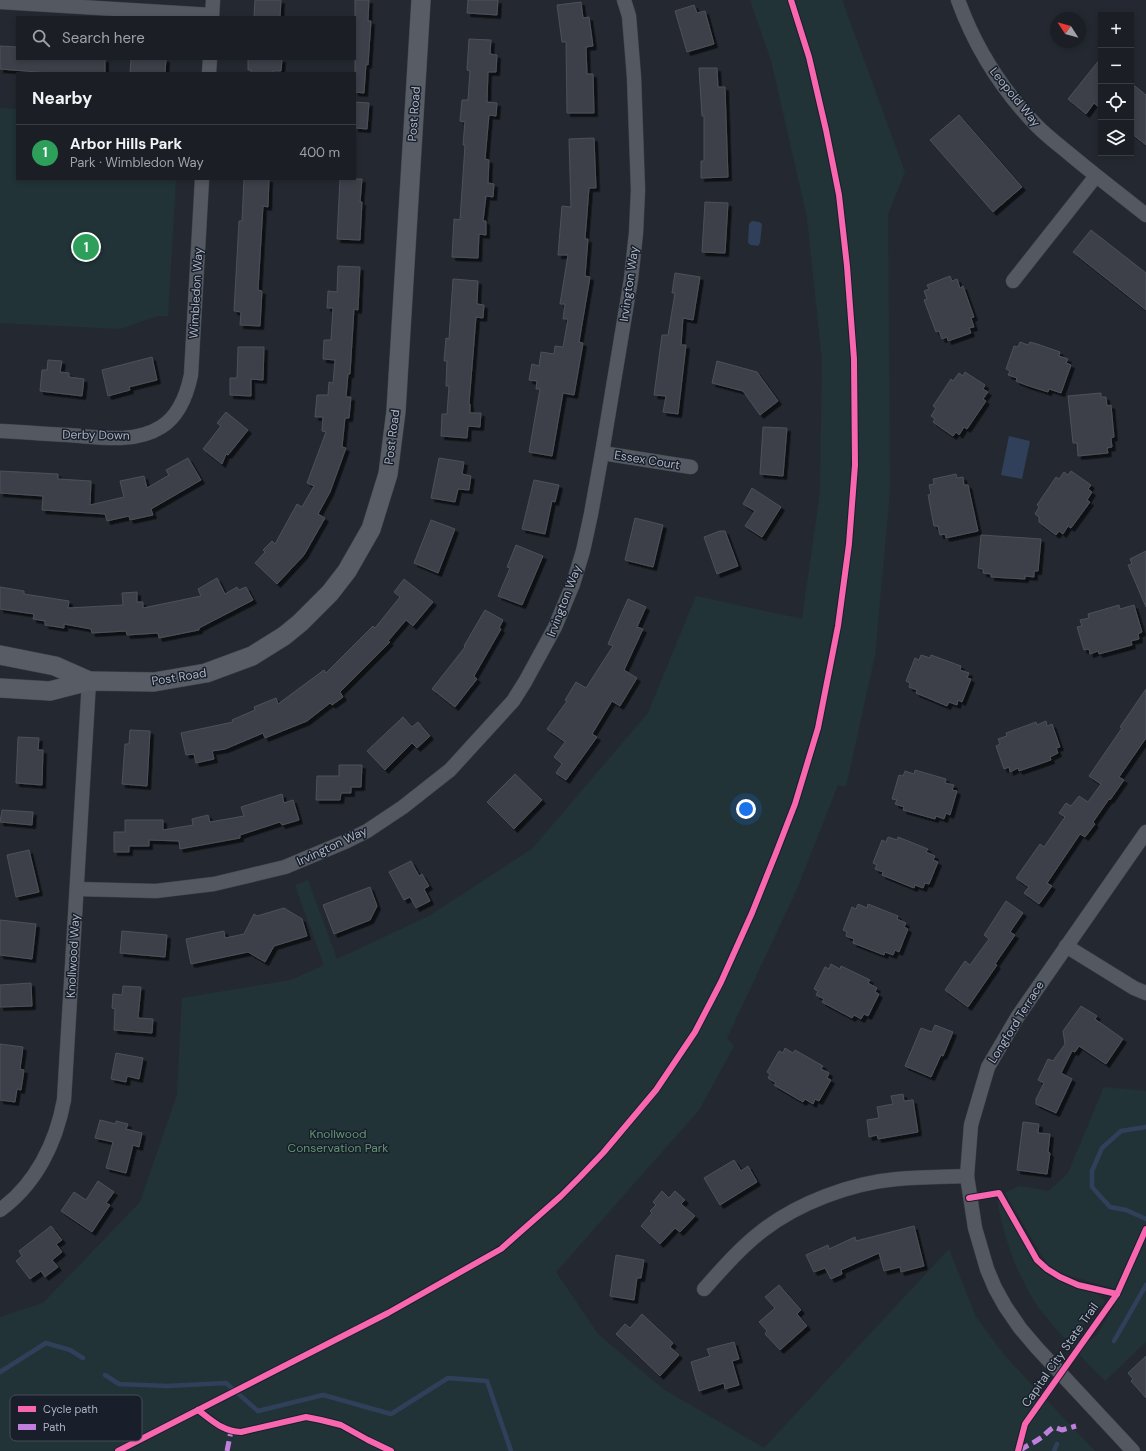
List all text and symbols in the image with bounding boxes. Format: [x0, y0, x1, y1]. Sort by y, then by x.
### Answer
north arrow [1050, 12, 1086, 48]
map controls [1098, 12, 1134, 156]
button: + [1098, 12, 1134, 48]
search box [16, 16, 356, 60]
icon: search [30, 27, 52, 49]
text: Search here [62, 28, 145, 48]
button: − [1098, 48, 1134, 84]
street label: Leopold Way [986, 64, 1044, 130]
button: locate [1098, 84, 1134, 120]
street label: Post Road [404, 86, 424, 142]
text: Nearby [32, 87, 92, 109]
button: layers [1098, 120, 1134, 156]
text: Arbor Hills Park [70, 134, 182, 154]
text: 1 [43, 144, 47, 161]
text: 400 m [299, 144, 340, 161]
text: Park · Wimbledon Way [70, 154, 204, 171]
pin: 1 [73, 232, 99, 262]
street label: Irvington Way [616, 245, 642, 323]
street label: Wimbledon Way [186, 247, 206, 339]
street label: Post Road [381, 409, 403, 465]
street label: Derby Down [62, 426, 130, 444]
street label: Essex Court [613, 447, 681, 473]
street label: Irvington Way [543, 562, 585, 639]
street label: Post Road [150, 665, 208, 689]
your location [736, 799, 756, 819]
street label: Irvington Way [294, 823, 370, 869]
street label: Knollwood Way [63, 913, 83, 999]
street label: Longford Terrace [984, 978, 1048, 1066]
park label: Knollwood Conservation Park [288, 1126, 388, 1156]
street label: Capital City State Trail [1018, 1300, 1102, 1410]
legend [10, 1395, 142, 1441]
text: Cycle path [43, 1402, 98, 1416]
text: Path [43, 1420, 66, 1434]

